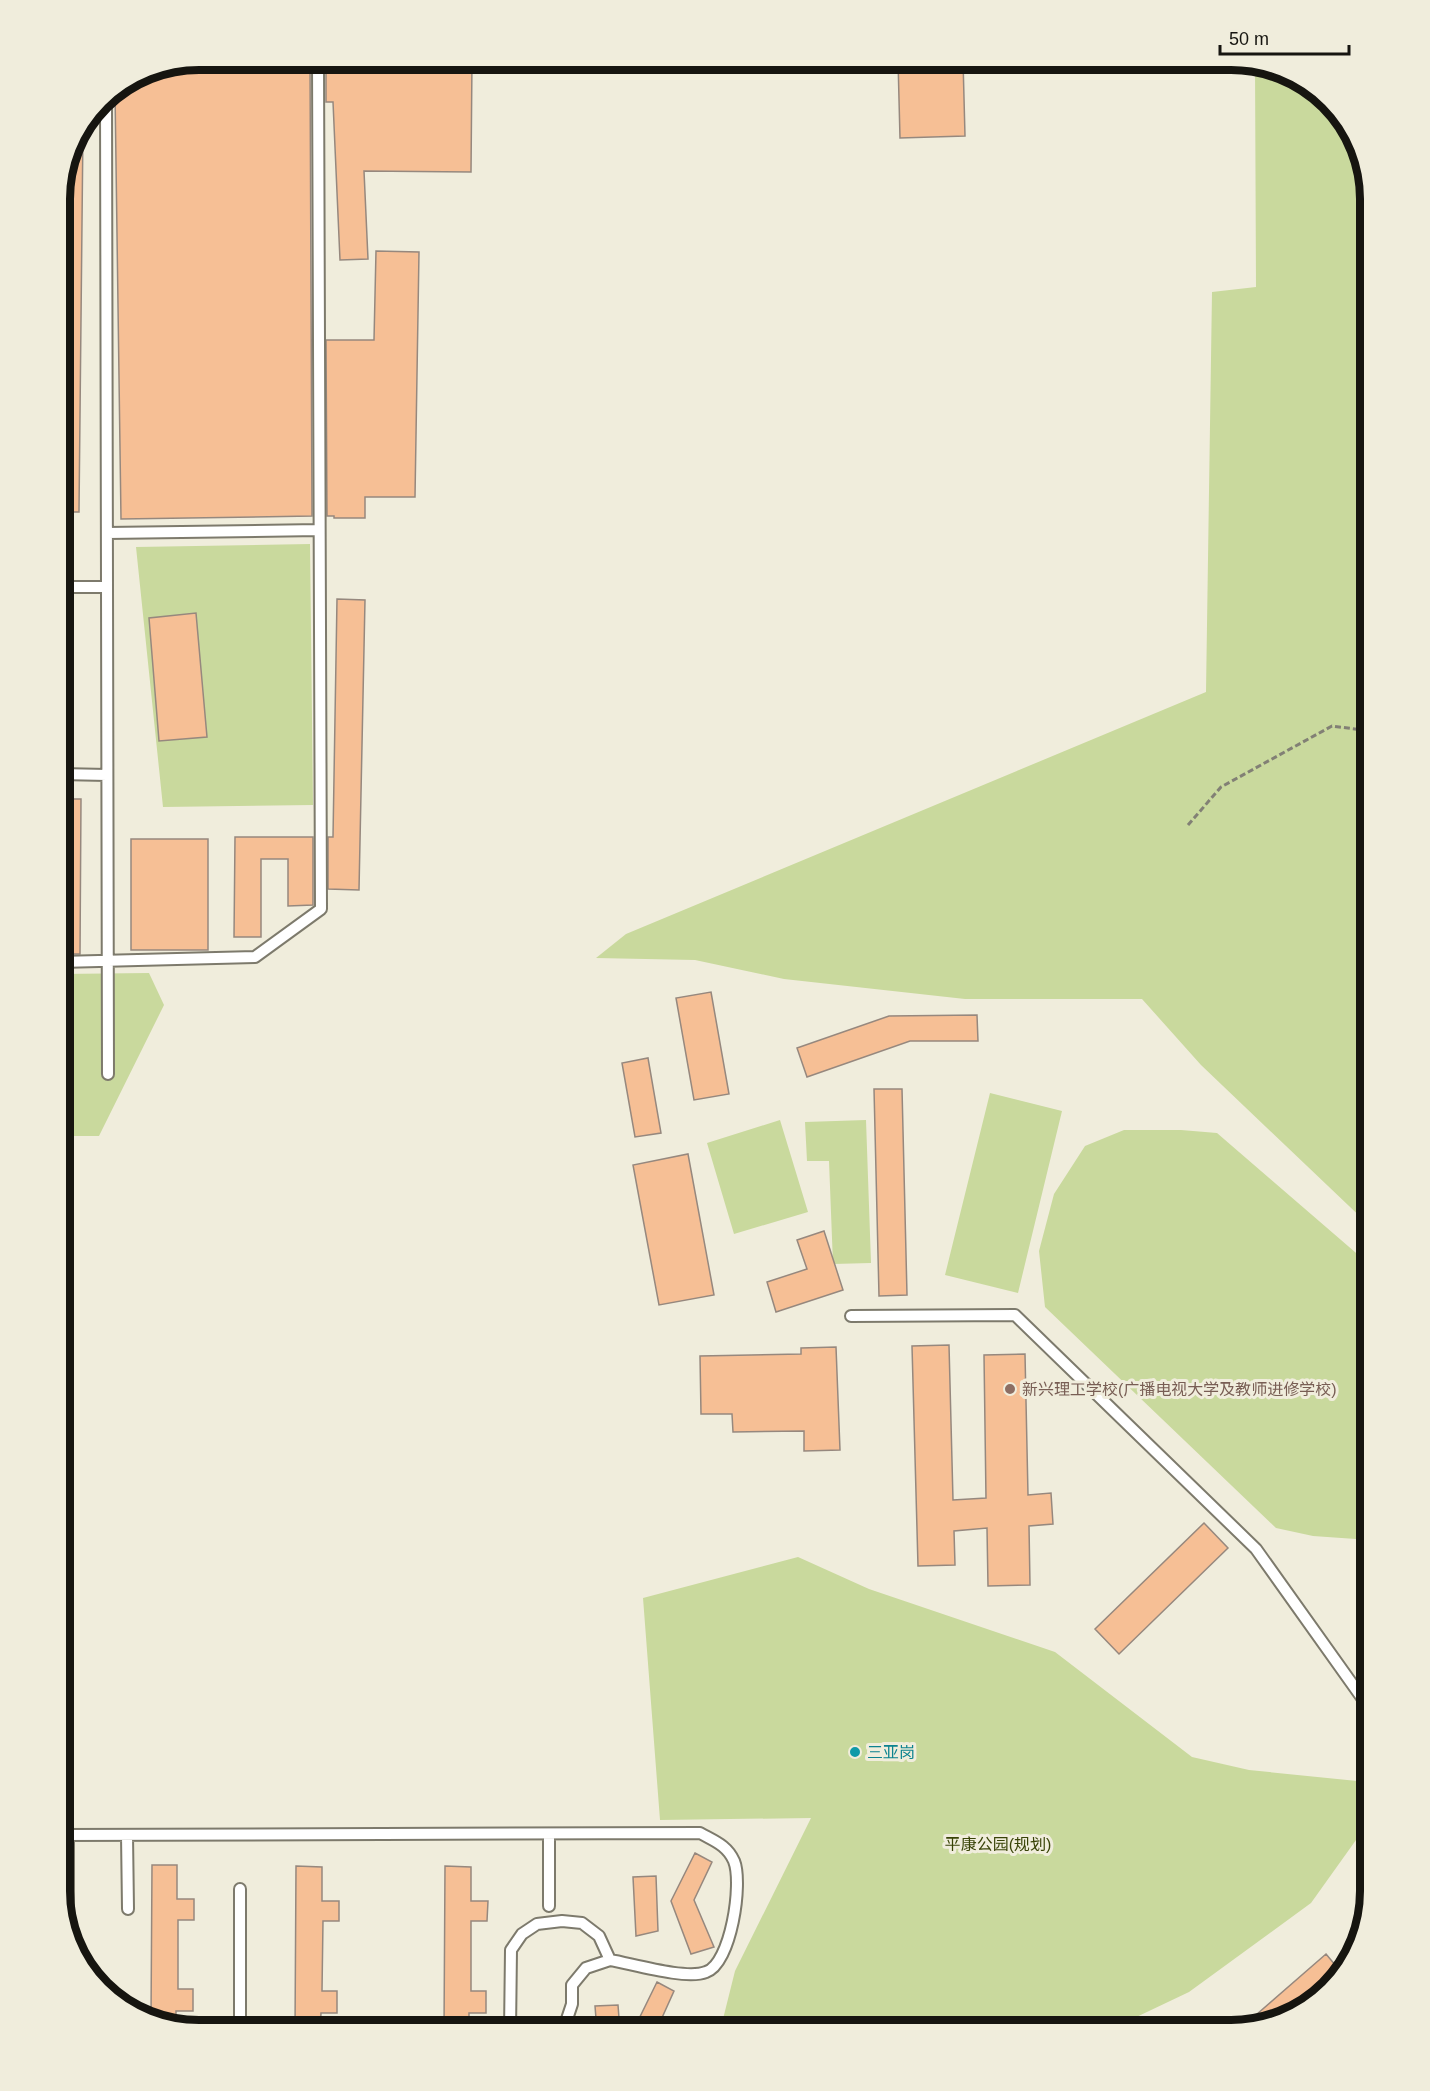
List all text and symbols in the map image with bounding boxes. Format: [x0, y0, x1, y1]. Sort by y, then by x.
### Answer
scale bar [1220, 18, 1349, 56]
text: 50 m [1229, 29, 1269, 49]
place label: 新兴理工学校(广播电视大学及教师进修学校) [1022, 1381, 1337, 1398]
marker: 新兴理工学校(广播电视大学及教师进修学校) [1003, 1382, 1017, 1396]
place label: 三亚岗 [867, 1744, 915, 1761]
marker: 三亚岗 [848, 1745, 862, 1759]
park label: 平康公园(规划) [945, 1836, 1051, 1853]

